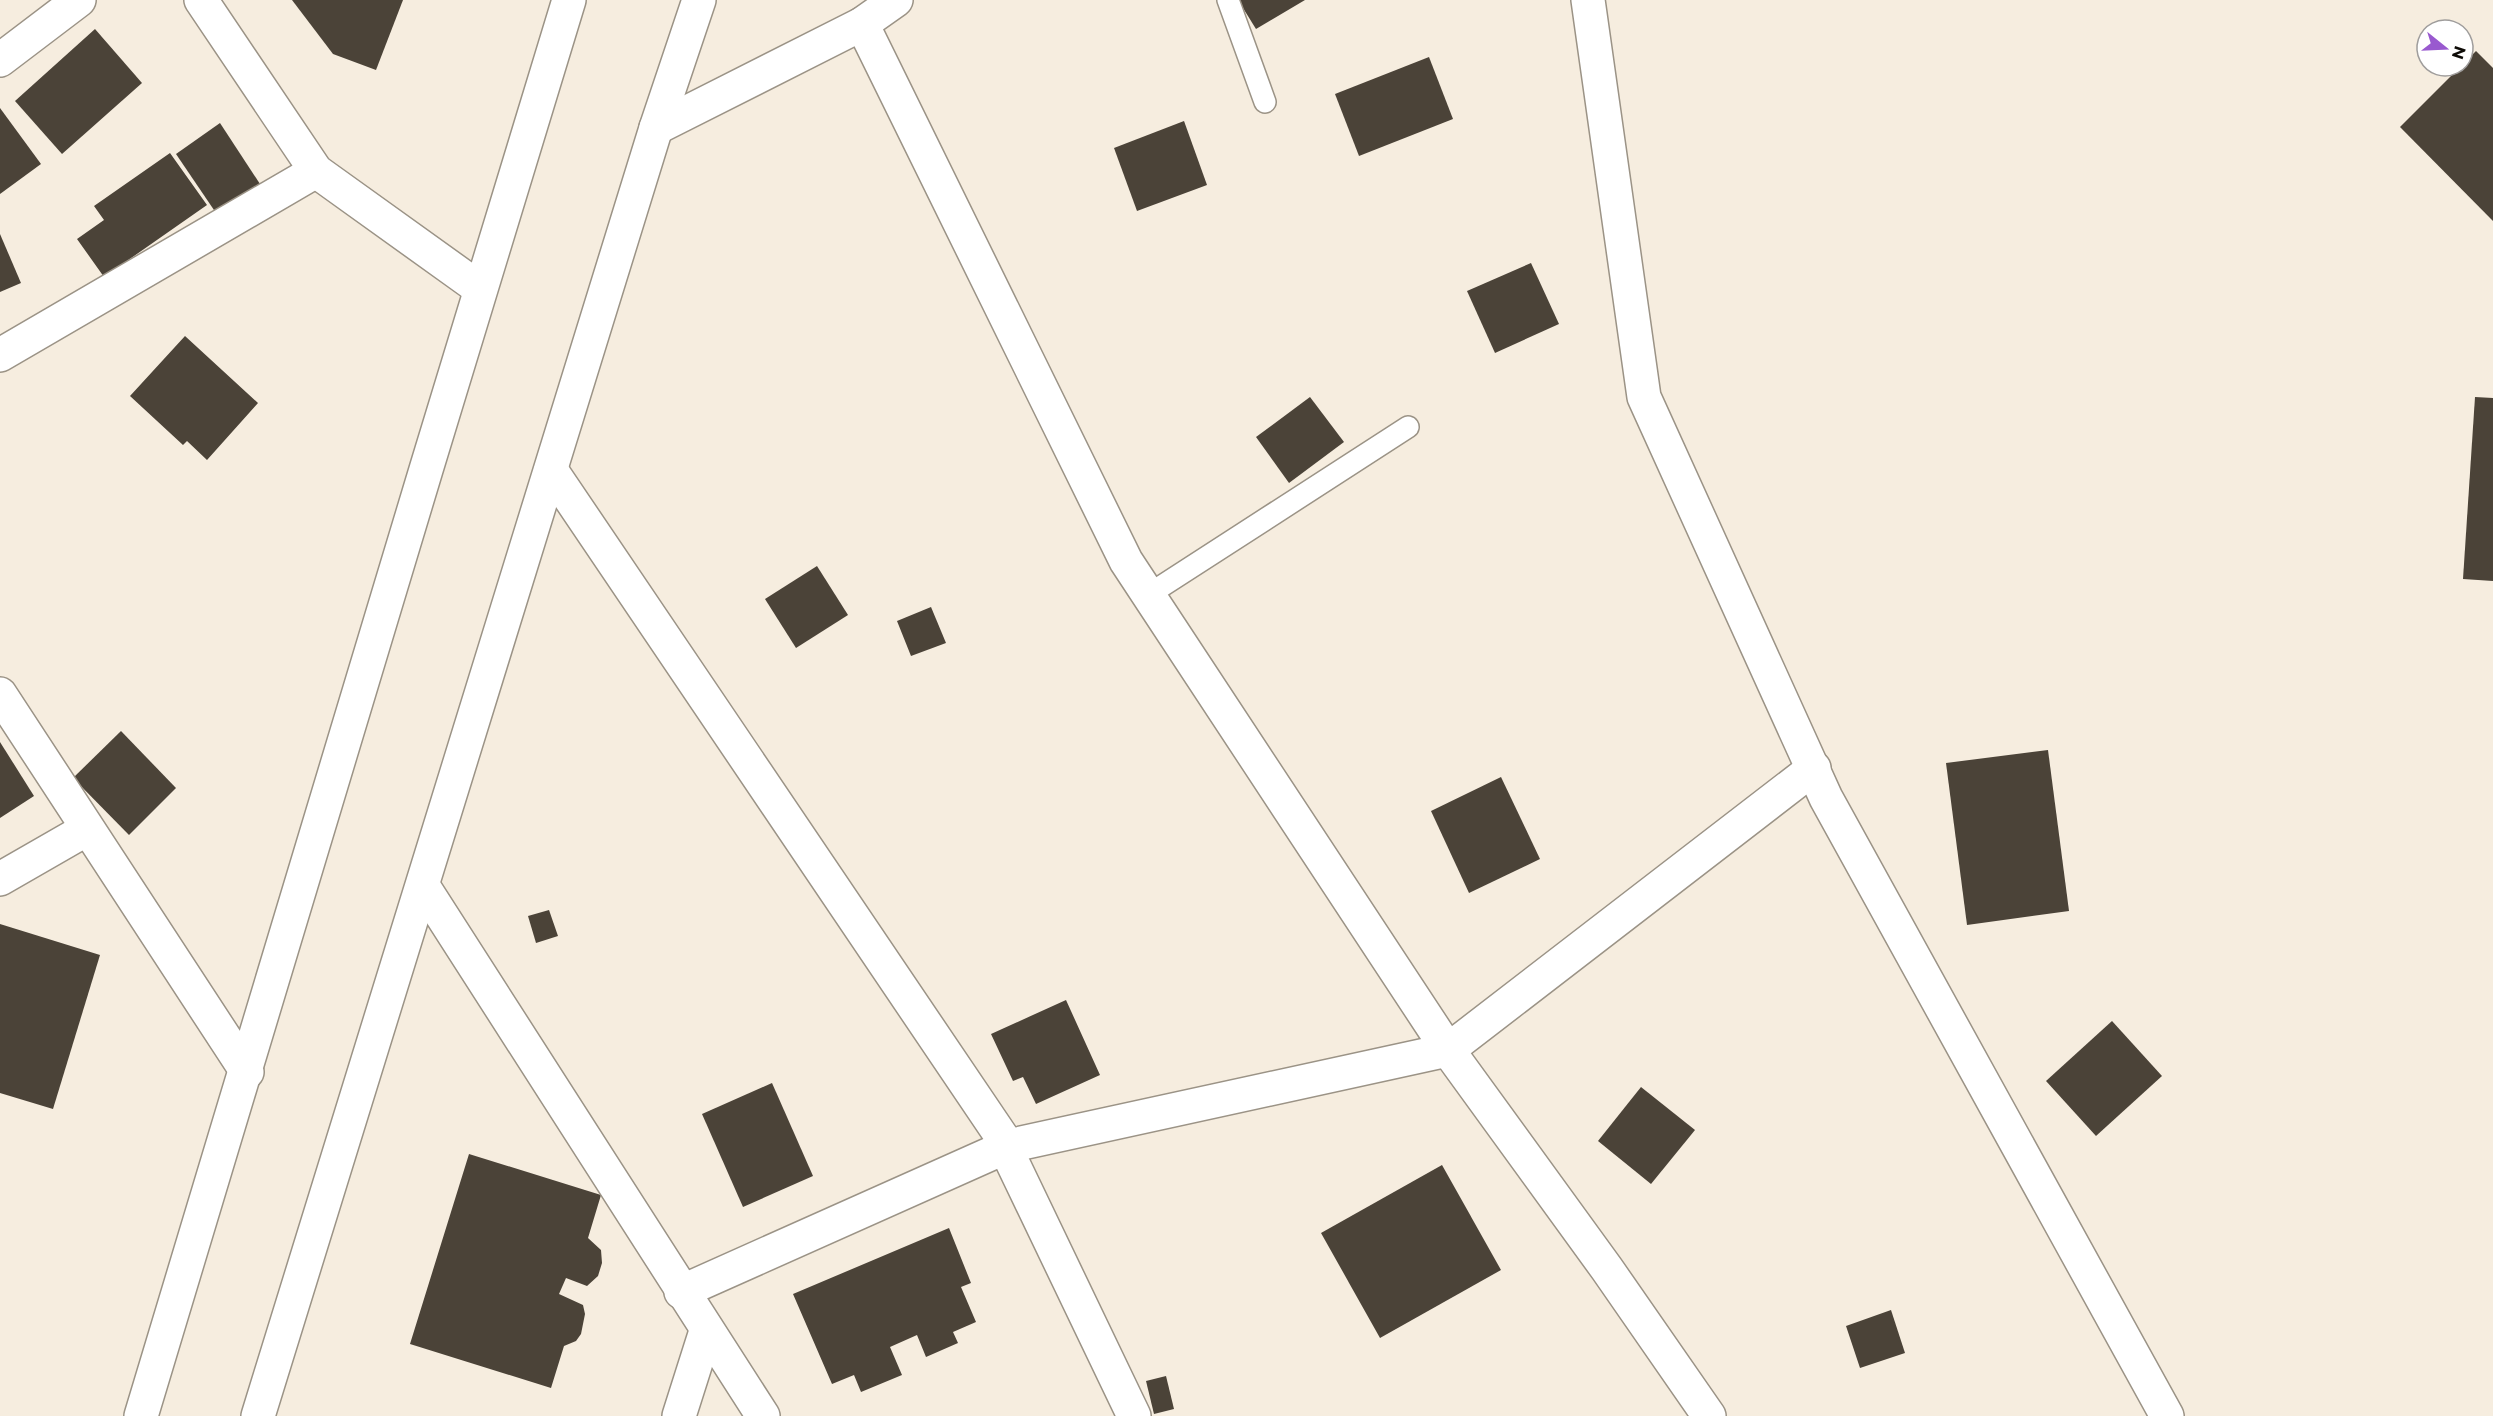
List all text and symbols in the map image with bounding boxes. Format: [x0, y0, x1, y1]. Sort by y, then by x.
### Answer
north arrow [2415, 18, 2475, 78]
text: N [2448, 43, 2470, 62]

